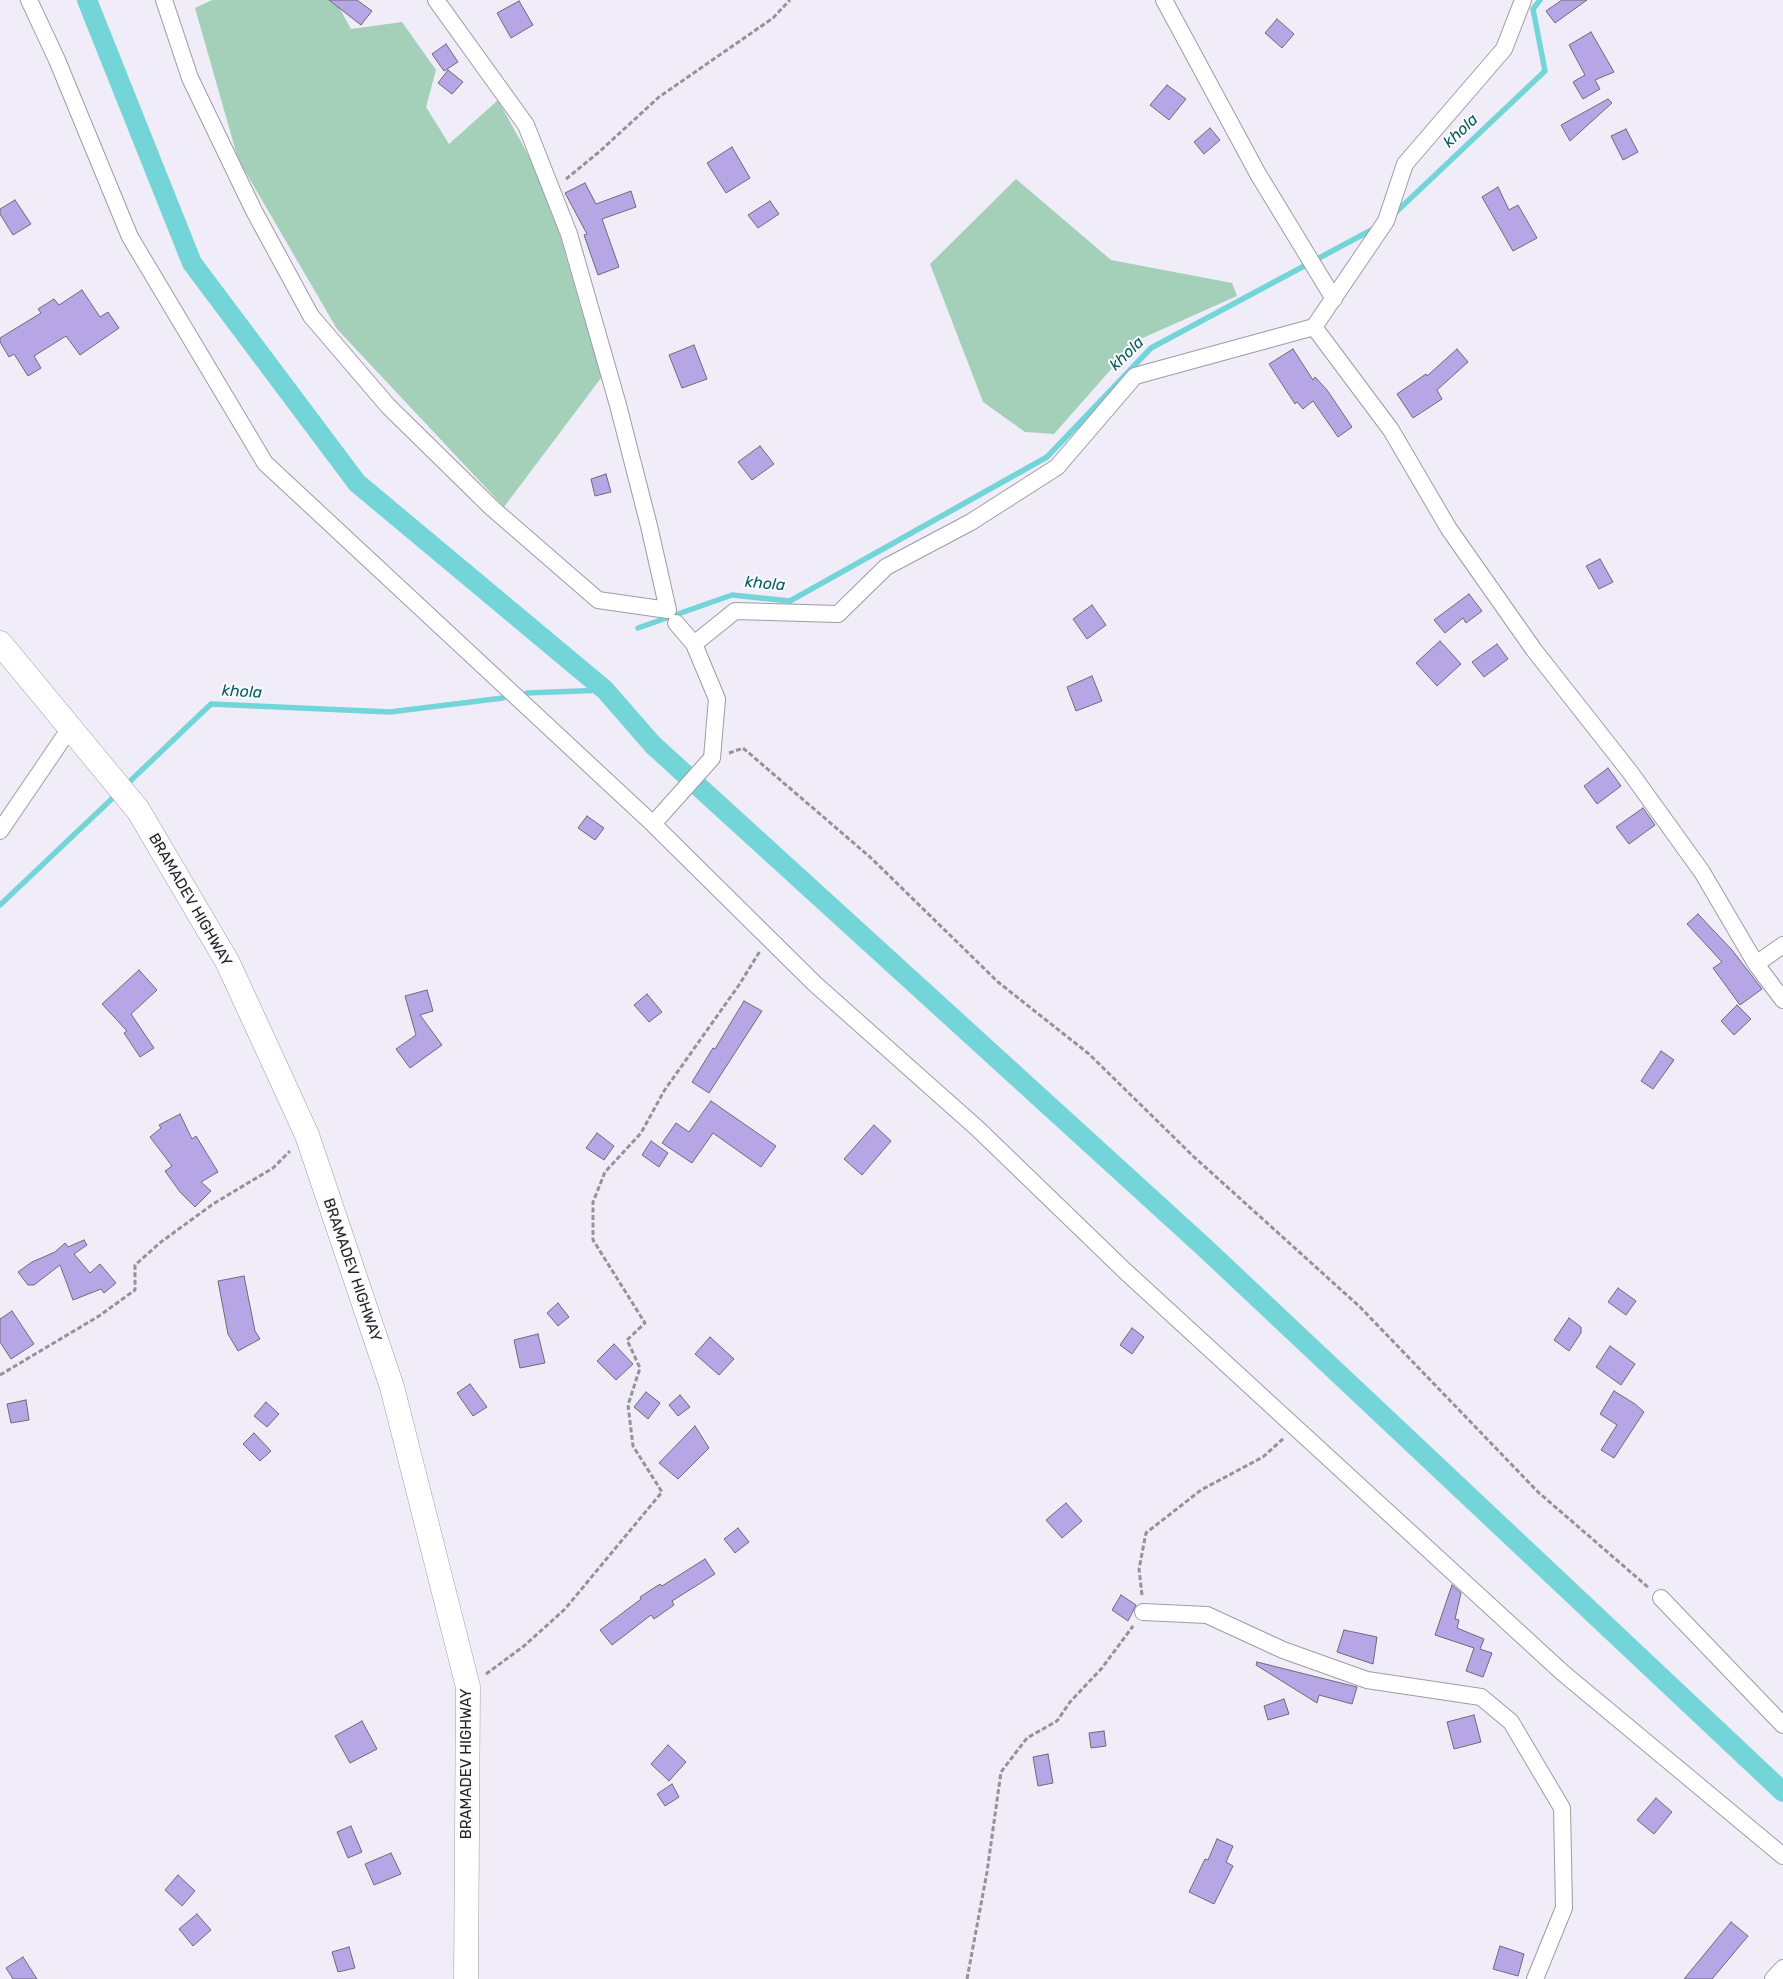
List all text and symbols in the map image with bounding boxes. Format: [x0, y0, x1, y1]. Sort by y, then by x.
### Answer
water label: khola [1440, 110, 1482, 152]
water label: khola [1106, 333, 1148, 375]
water label: khola [744, 573, 786, 595]
water label: khola [221, 681, 263, 703]
street label: BRAMADEV HIGHWAY [145, 830, 235, 970]
street label: BRAMADEV HIGHWAY [319, 1196, 385, 1344]
street label: BRAMADEV HIGHWAY [458, 1689, 476, 1839]

